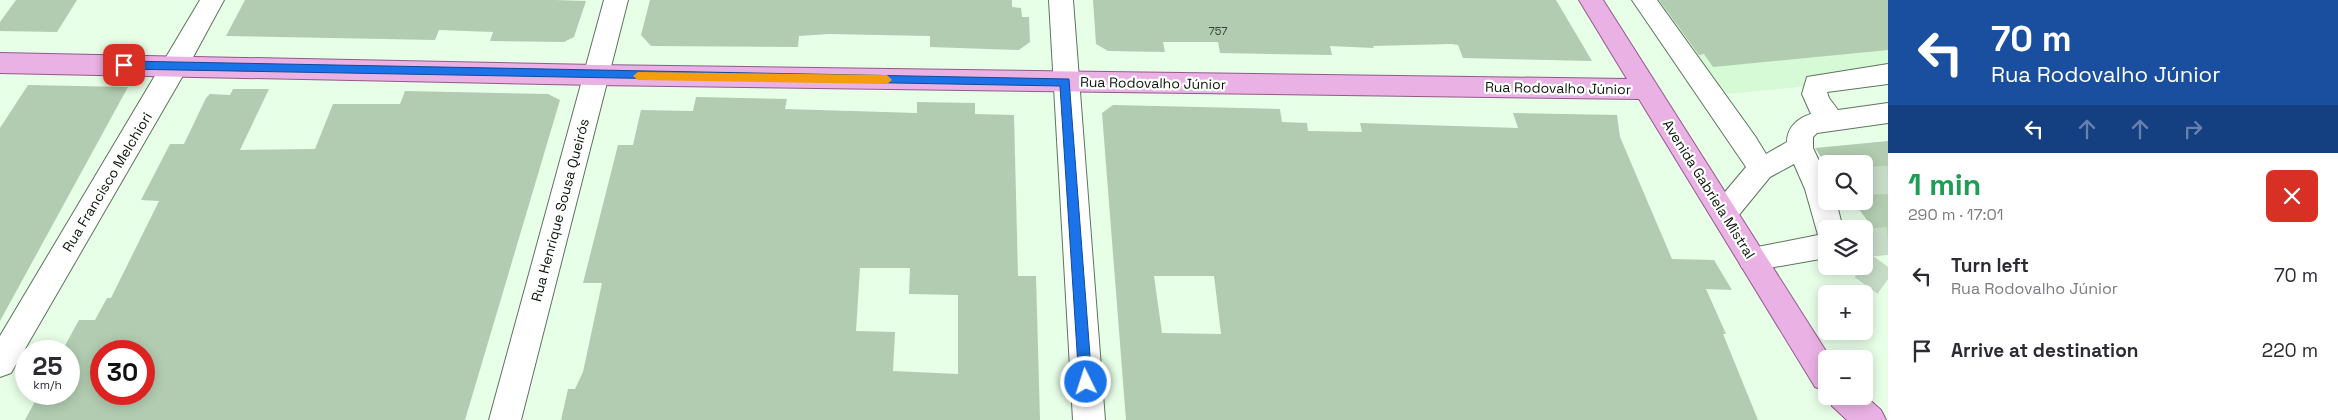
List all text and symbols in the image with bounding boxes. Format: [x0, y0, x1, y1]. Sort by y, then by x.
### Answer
text: 70 m [1991, 17, 2072, 61]
icon: left [1908, 20, 1973, 85]
house number: 757 [1209, 24, 1227, 38]
pin [103, 44, 145, 86]
icon: arrive [110, 51, 138, 79]
text: Rua Rodovalho Júnior [1991, 60, 2220, 88]
street label: Rua Rodovalho Júnior [1080, 73, 1226, 93]
street label: Rua Rodovalho Júnior [1485, 78, 1631, 98]
street label: Rua Francisco Melchiori [58, 109, 156, 255]
icon: left [2020, 115, 2048, 143]
icon: ahead [2073, 115, 2101, 143]
icon: ahead [2126, 115, 2154, 143]
icon: right [2179, 115, 2207, 143]
street label: Avenida Gabriela Mistral [1659, 116, 1759, 262]
street label: Rua Henrique Sousa Queirós [527, 117, 593, 303]
map controls [1818, 155, 1873, 405]
button: search [1818, 155, 1873, 210]
text: 1 min [1908, 165, 1981, 204]
button: close [2266, 170, 2318, 222]
text: 290 m · 17:01 [1908, 204, 2003, 225]
button: layers [1818, 220, 1873, 275]
text: Turn left [1951, 253, 2029, 278]
icon: left [1908, 262, 1936, 290]
text: 70 m [2274, 263, 2318, 288]
text: Rua Rodovalho Júnior [1951, 278, 2118, 299]
button: + [1818, 285, 1873, 340]
icon: arrive [1908, 337, 1936, 365]
text: Arrive at destination [1951, 338, 2139, 363]
text: 220 m [2262, 338, 2318, 363]
speed limit sign: 30 [90, 340, 155, 405]
text: 25 [33, 350, 62, 382]
button: − [1818, 350, 1873, 405]
position arrow [1059, 355, 1111, 407]
text: km/h [33, 377, 62, 393]

